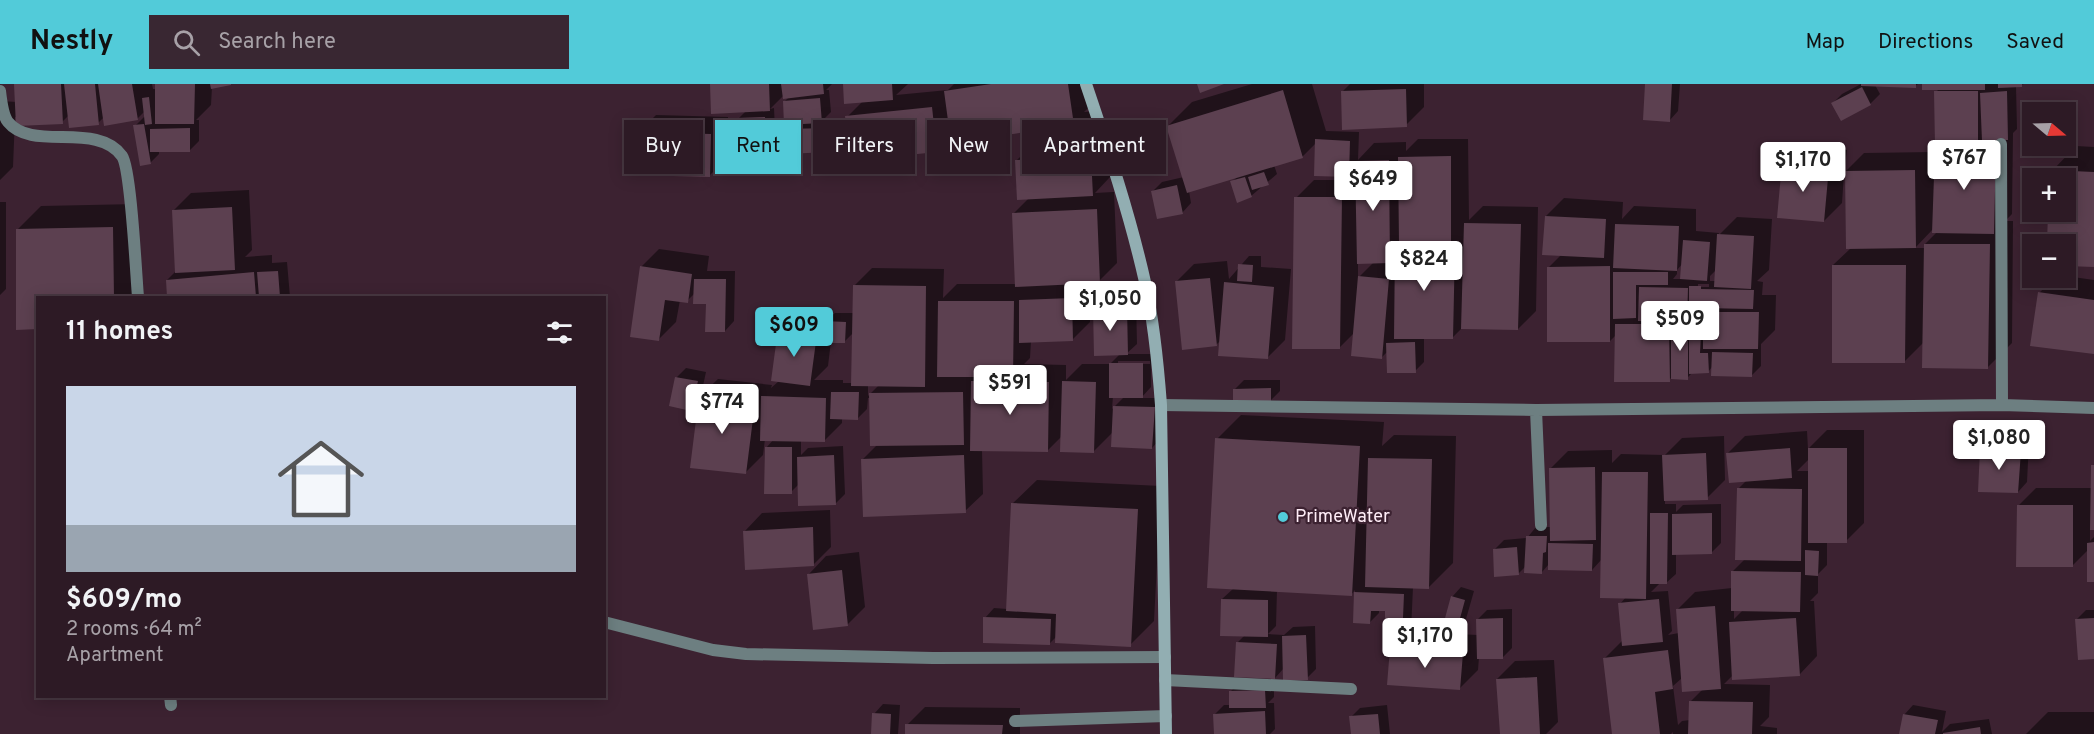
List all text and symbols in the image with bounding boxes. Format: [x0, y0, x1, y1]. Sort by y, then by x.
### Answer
search box [149, 15, 569, 69]
text: Nestly [30, 24, 113, 60]
icon: search [170, 26, 203, 59]
text: Search here [218, 29, 336, 56]
text: Map [1805, 29, 1845, 56]
text: Directions [1878, 29, 1973, 56]
text: Saved [2006, 29, 2064, 56]
north arrow [2022, 102, 2076, 156]
map controls [2022, 102, 2076, 288]
chip: Buy [624, 120, 703, 174]
chip: Rent [715, 120, 801, 174]
chip: Filters [813, 120, 915, 174]
chip: New [927, 120, 1010, 174]
chip: Apartment [1022, 120, 1166, 174]
pin: $767 [1928, 140, 2000, 191]
pin: $1,170 [1754, 142, 1852, 193]
text: $767 [1942, 146, 1986, 172]
text: $1,170 [1774, 148, 1832, 174]
pin: $649 [1337, 161, 1409, 212]
text: $649 [1348, 167, 1398, 193]
button: + [2022, 168, 2076, 222]
button: − [2022, 234, 2076, 288]
pin: $824 [1388, 241, 1460, 292]
text: $824 [1399, 247, 1449, 273]
pin: $1,050 [1061, 281, 1159, 332]
text: $1,050 [1078, 287, 1142, 313]
pin: $509 [1644, 301, 1716, 352]
pin: $609 [758, 307, 830, 358]
text: $509 [1655, 307, 1705, 333]
text: $609 [769, 313, 819, 339]
text: 11 homes [66, 316, 173, 349]
icon: filters [543, 316, 576, 349]
pin: $591 [974, 365, 1046, 416]
text: $591 [988, 371, 1032, 397]
pin: $774 [686, 384, 758, 435]
text: $774 [700, 390, 744, 416]
pin: $1,080 [1950, 420, 2048, 471]
icon: home [267, 425, 375, 533]
text: $1,080 [1967, 426, 2031, 452]
place label: PrimeWater [1295, 506, 1390, 529]
marker: PrimeWater [1276, 510, 1290, 524]
text: $609/mo [66, 584, 182, 617]
text: 2 rooms · 64 m² [66, 617, 202, 643]
pin: $1,170 [1376, 618, 1474, 669]
text: $1,170 [1396, 624, 1454, 650]
text: Apartment [66, 643, 164, 669]

